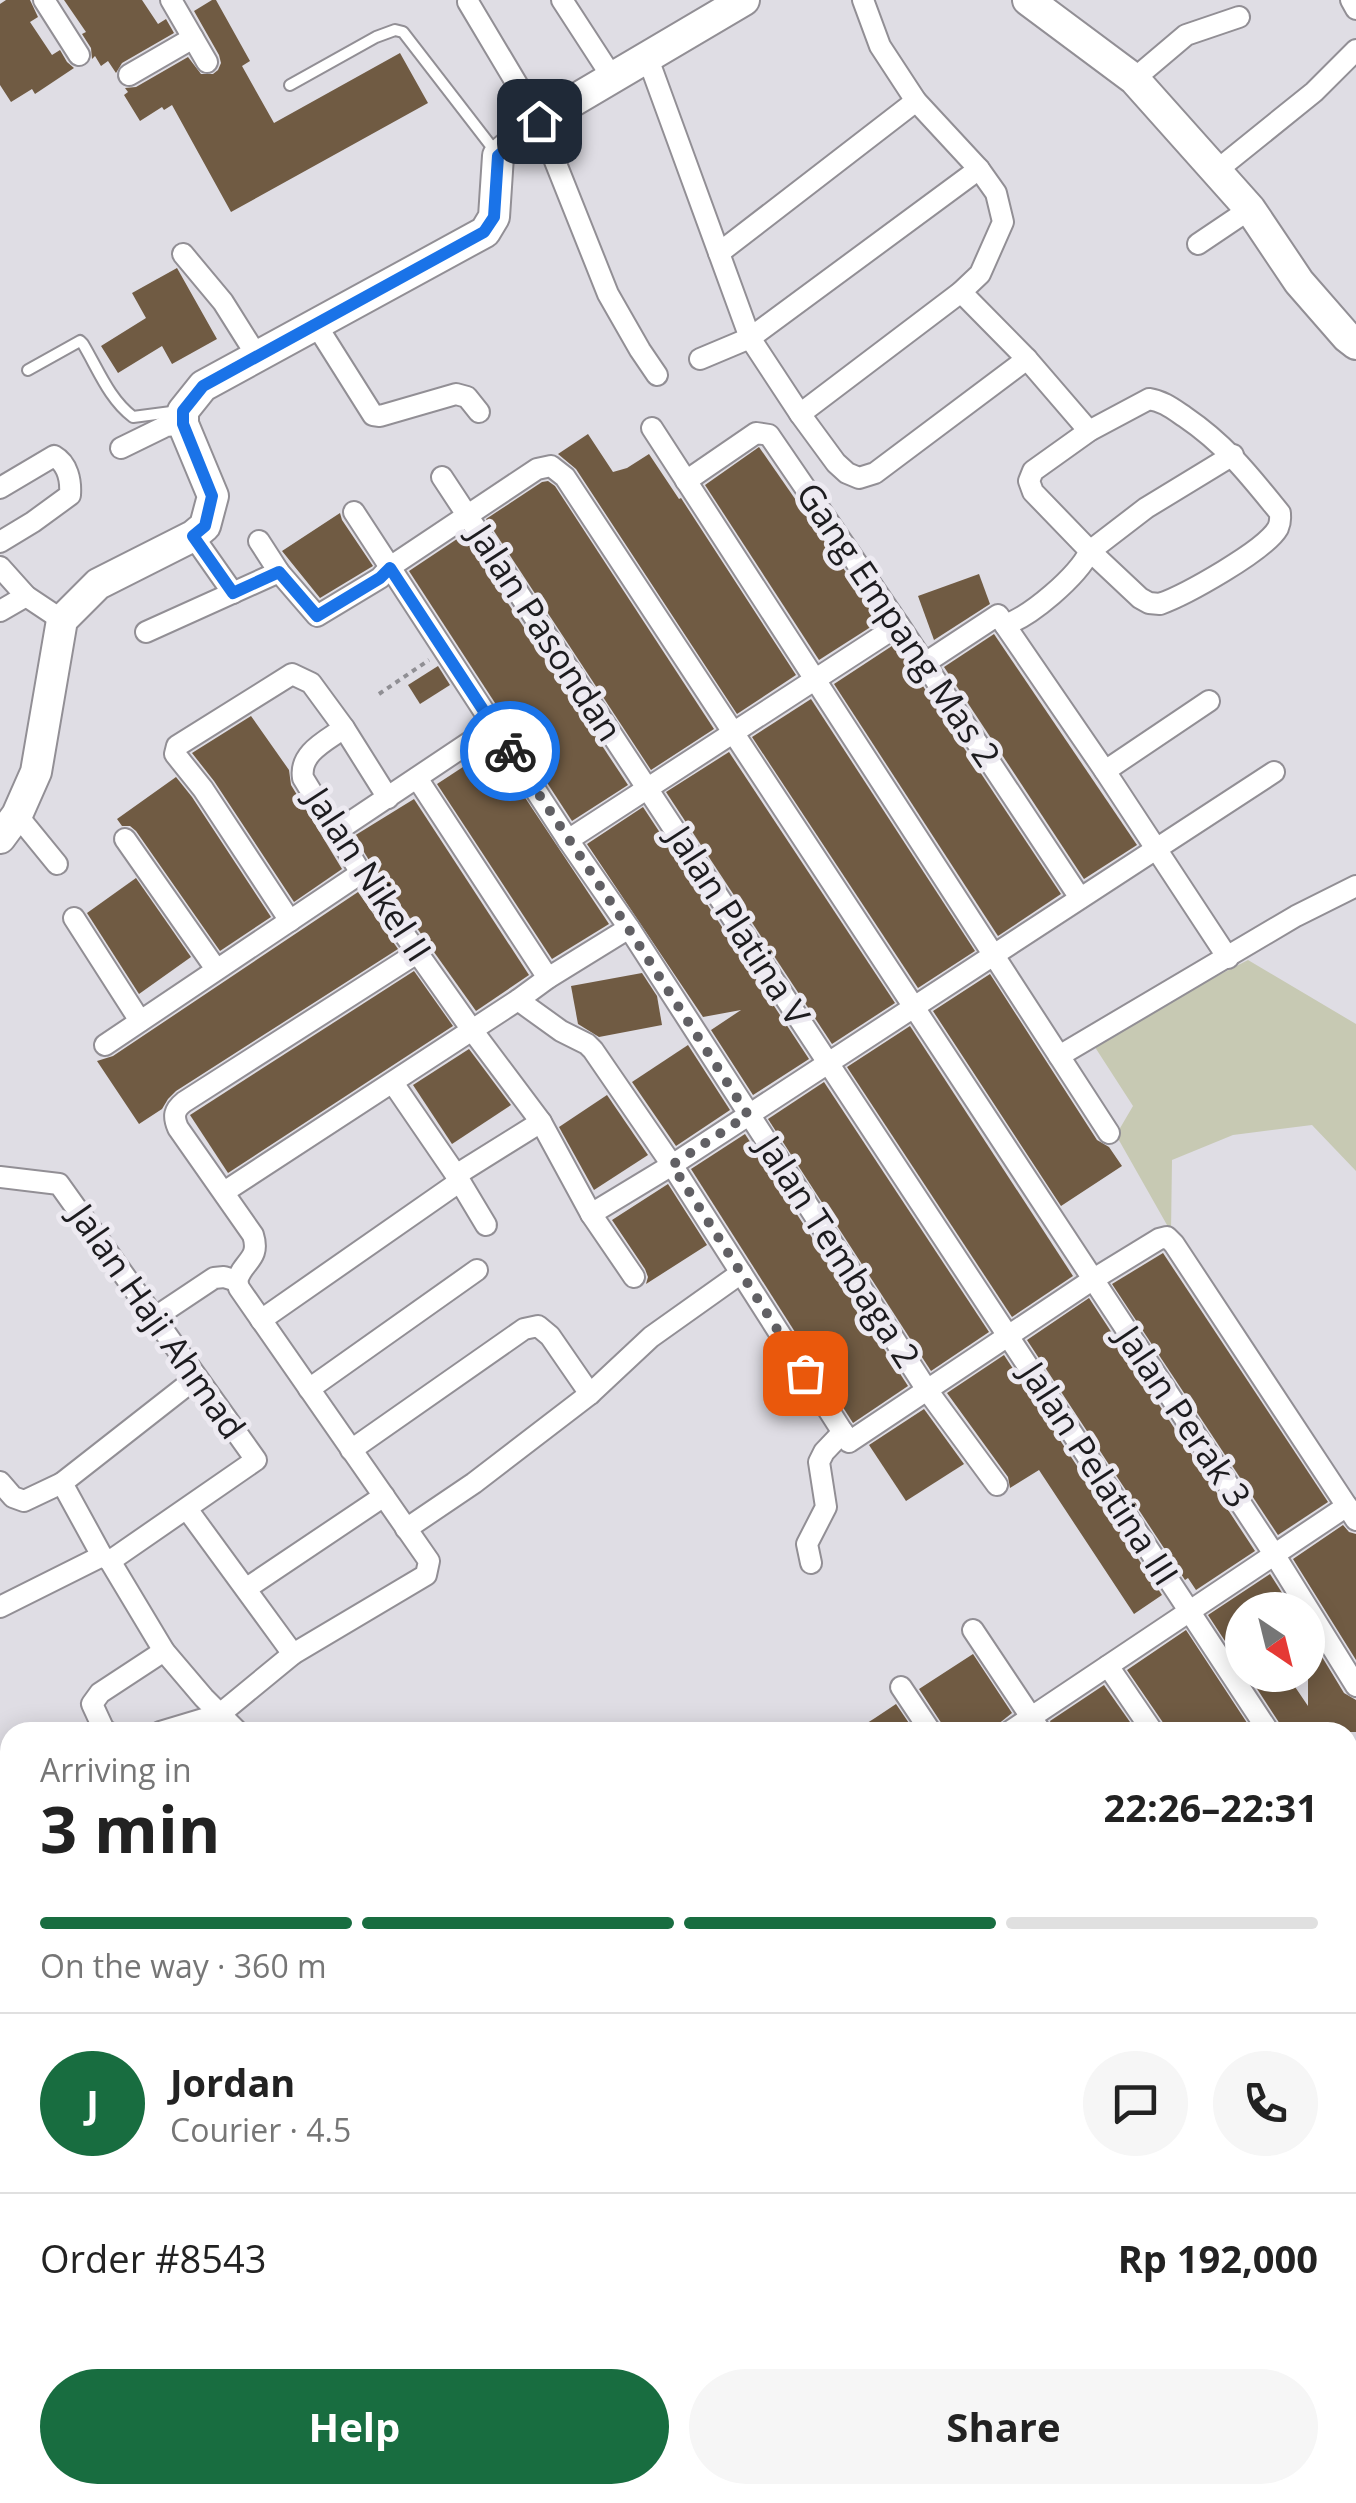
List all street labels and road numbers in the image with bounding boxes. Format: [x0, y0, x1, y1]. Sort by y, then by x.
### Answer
street label: Gang Empang Mas 2 [787, 473, 1012, 776]
street label: Jalan Pasondan [457, 512, 634, 750]
street label: Jalan Nikel II [294, 776, 443, 970]
street label: Jalan Platina V [655, 814, 821, 1034]
street label: Jalan Tembaga 2 [745, 1124, 932, 1376]
street label: Jalan Haji Ahmad [58, 1192, 257, 1448]
street label: Jalan Perak 3 [1104, 1314, 1262, 1516]
street label: Jalan Pelatina III [1009, 1350, 1190, 1594]

